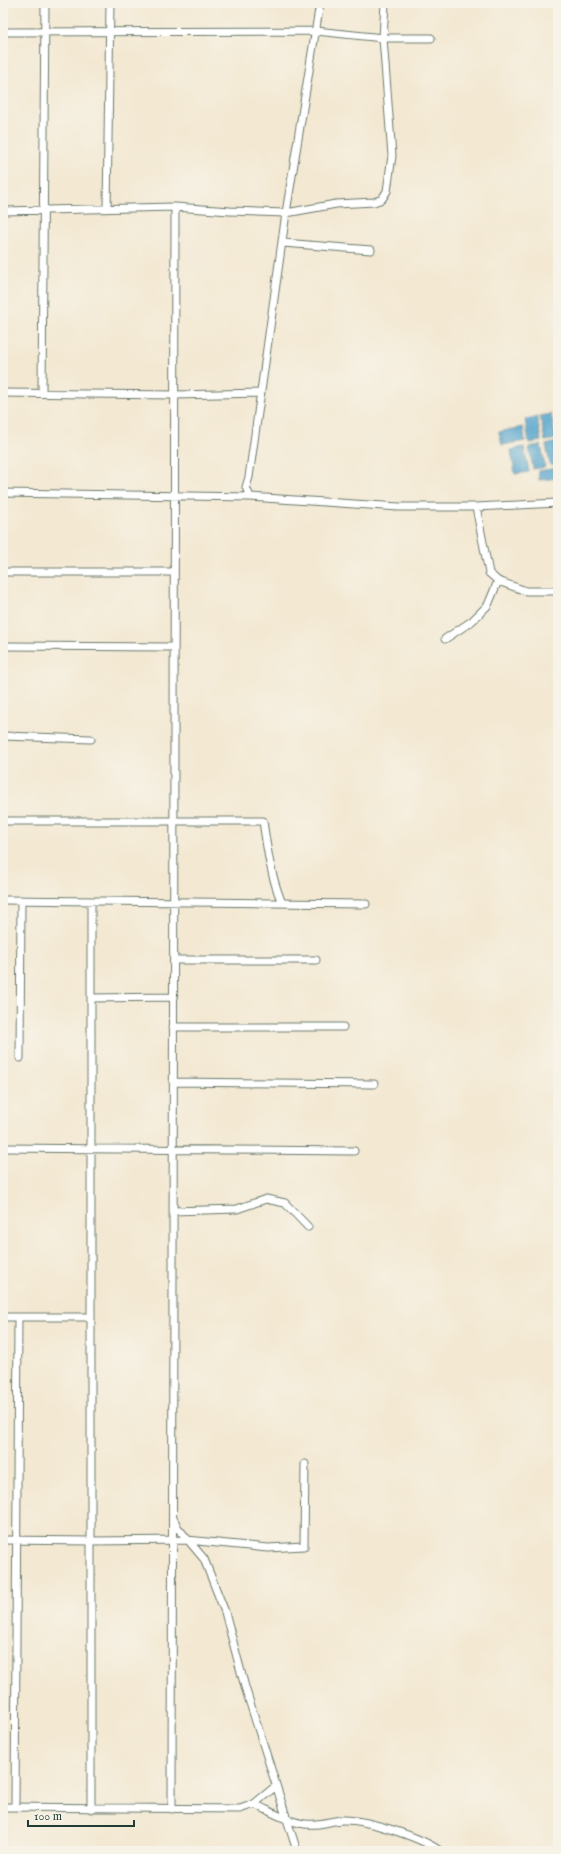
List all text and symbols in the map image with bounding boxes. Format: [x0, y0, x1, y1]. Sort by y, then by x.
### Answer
scale bar [28, 1802, 134, 1828]
text: 100 m [34, 1809, 62, 1824]

